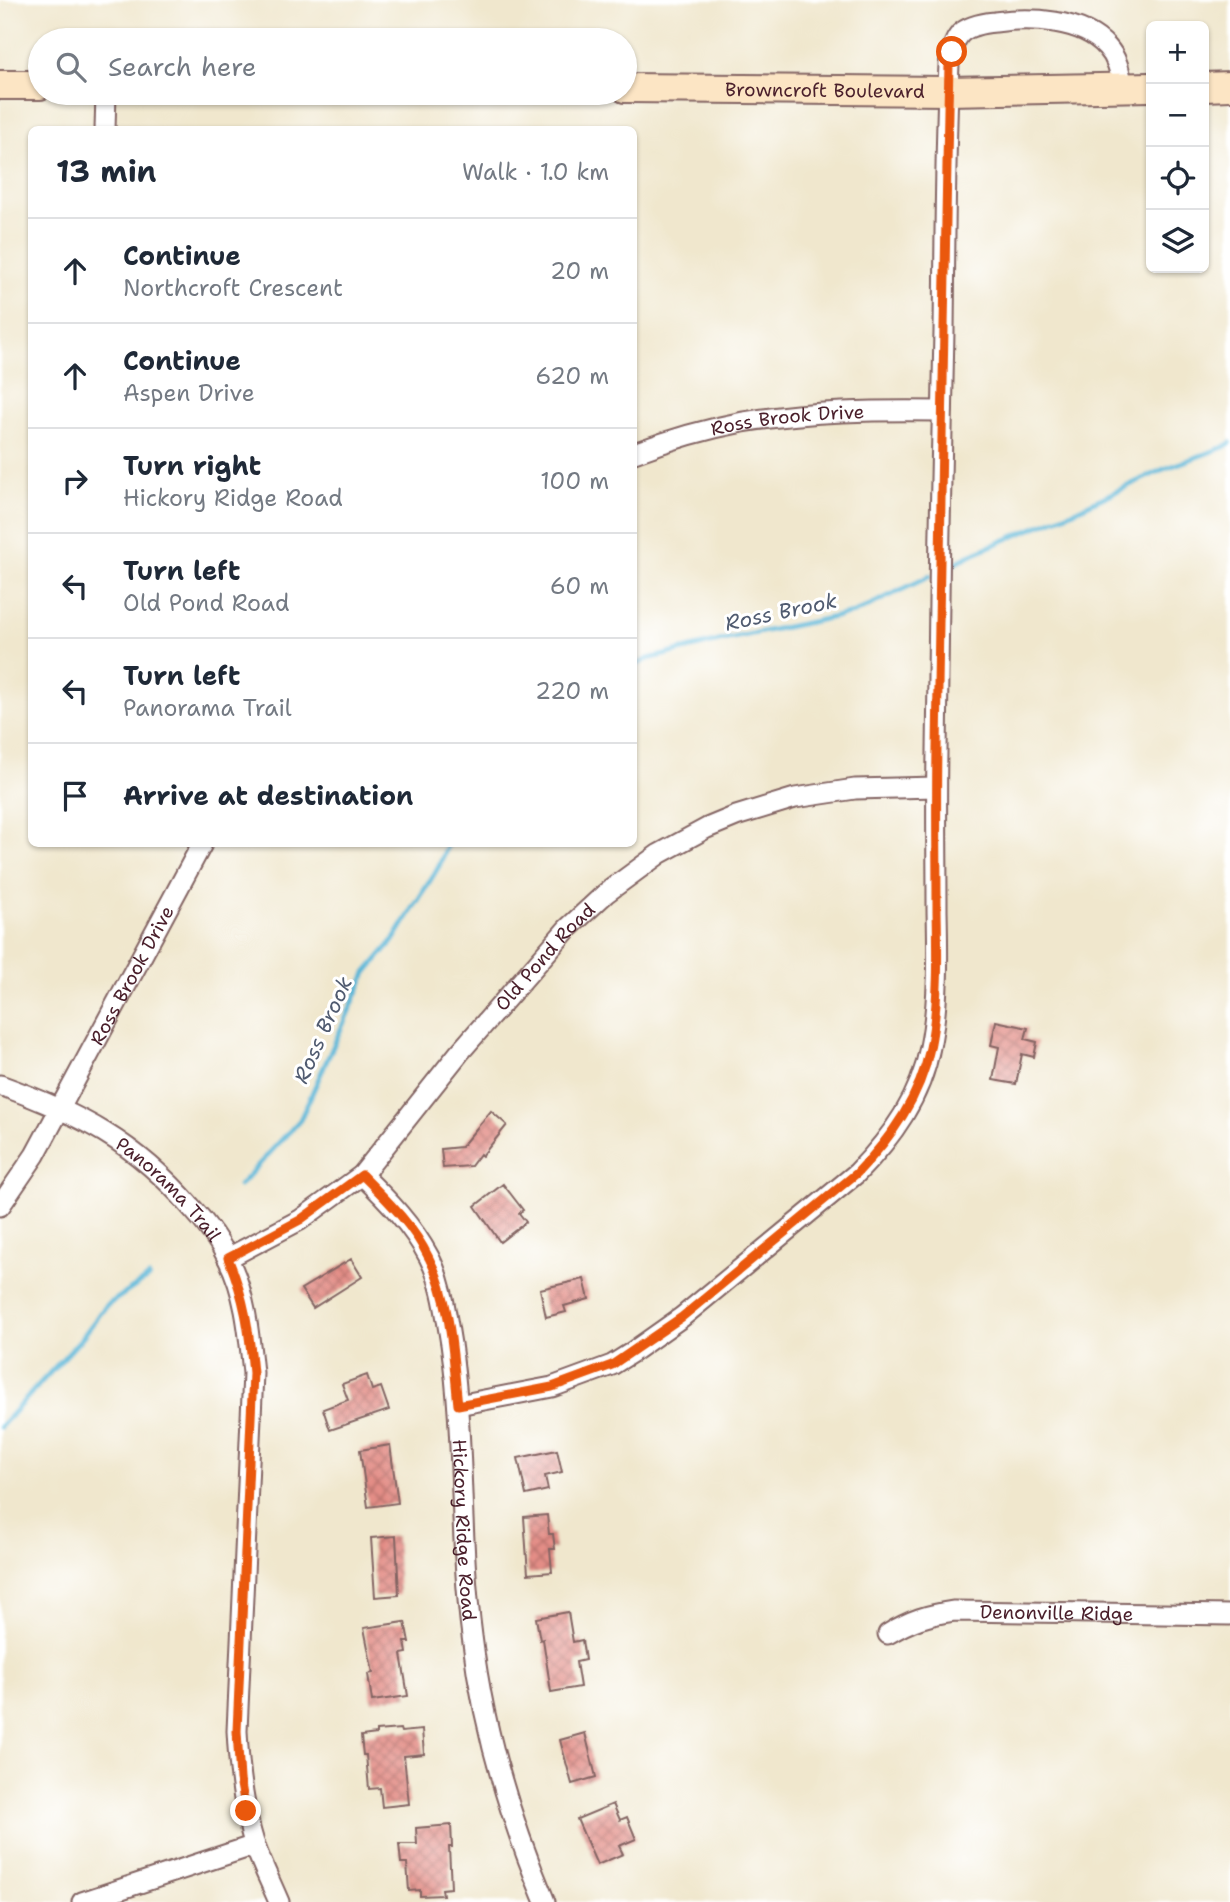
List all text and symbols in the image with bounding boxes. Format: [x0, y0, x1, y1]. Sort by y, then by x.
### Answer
map controls [1146, 21, 1209, 273]
button: + [1146, 21, 1209, 84]
search box [28, 28, 637, 105]
route start [936, 36, 967, 67]
icon: search [52, 48, 90, 86]
text: Search here [108, 49, 257, 84]
street label: Browncroft Boulevard [725, 76, 925, 103]
button: − [1146, 84, 1209, 147]
button: locate [1146, 147, 1209, 210]
text: 13 min [56, 151, 156, 192]
text: Walk · 1.0 km [462, 157, 609, 187]
button: layers [1146, 210, 1209, 273]
text: Continue [123, 238, 241, 273]
icon: ahead [56, 252, 94, 290]
text: 20 m [550, 256, 609, 286]
text: Northcroft Crescent [123, 273, 343, 303]
text: Continue [123, 343, 241, 378]
icon: ahead [56, 357, 94, 395]
text: 620 m [535, 361, 609, 391]
text: Aspen Drive [123, 378, 255, 408]
street label: Ross Brook Drive [708, 399, 865, 441]
text: Turn right [123, 448, 261, 483]
icon: right [56, 462, 94, 500]
text: 100 m [540, 466, 609, 496]
text: Hickory Ridge Road [123, 483, 343, 513]
text: Turn left [123, 553, 240, 588]
icon: left [56, 567, 94, 605]
text: 60 m [550, 571, 609, 601]
water label: Ross Brook [722, 586, 840, 638]
text: Old Pond Road [123, 588, 290, 618]
text: Turn left [123, 658, 240, 693]
icon: left [56, 672, 94, 710]
text: 220 m [535, 676, 609, 706]
text: Panorama Trail [123, 693, 292, 723]
icon: arrive [56, 777, 94, 815]
text: Arrive at destination [123, 778, 413, 813]
street label: Old Pond Road [489, 897, 600, 1016]
street label: Ross Brook Drive [84, 901, 179, 1049]
water label: Ross Brook [287, 972, 359, 1088]
street label: Panorama Trail [111, 1131, 227, 1246]
street label: Hickory Ridge Road [447, 1439, 483, 1622]
street label: Denonville Ridge [980, 1599, 1133, 1626]
route end [230, 1795, 261, 1826]

